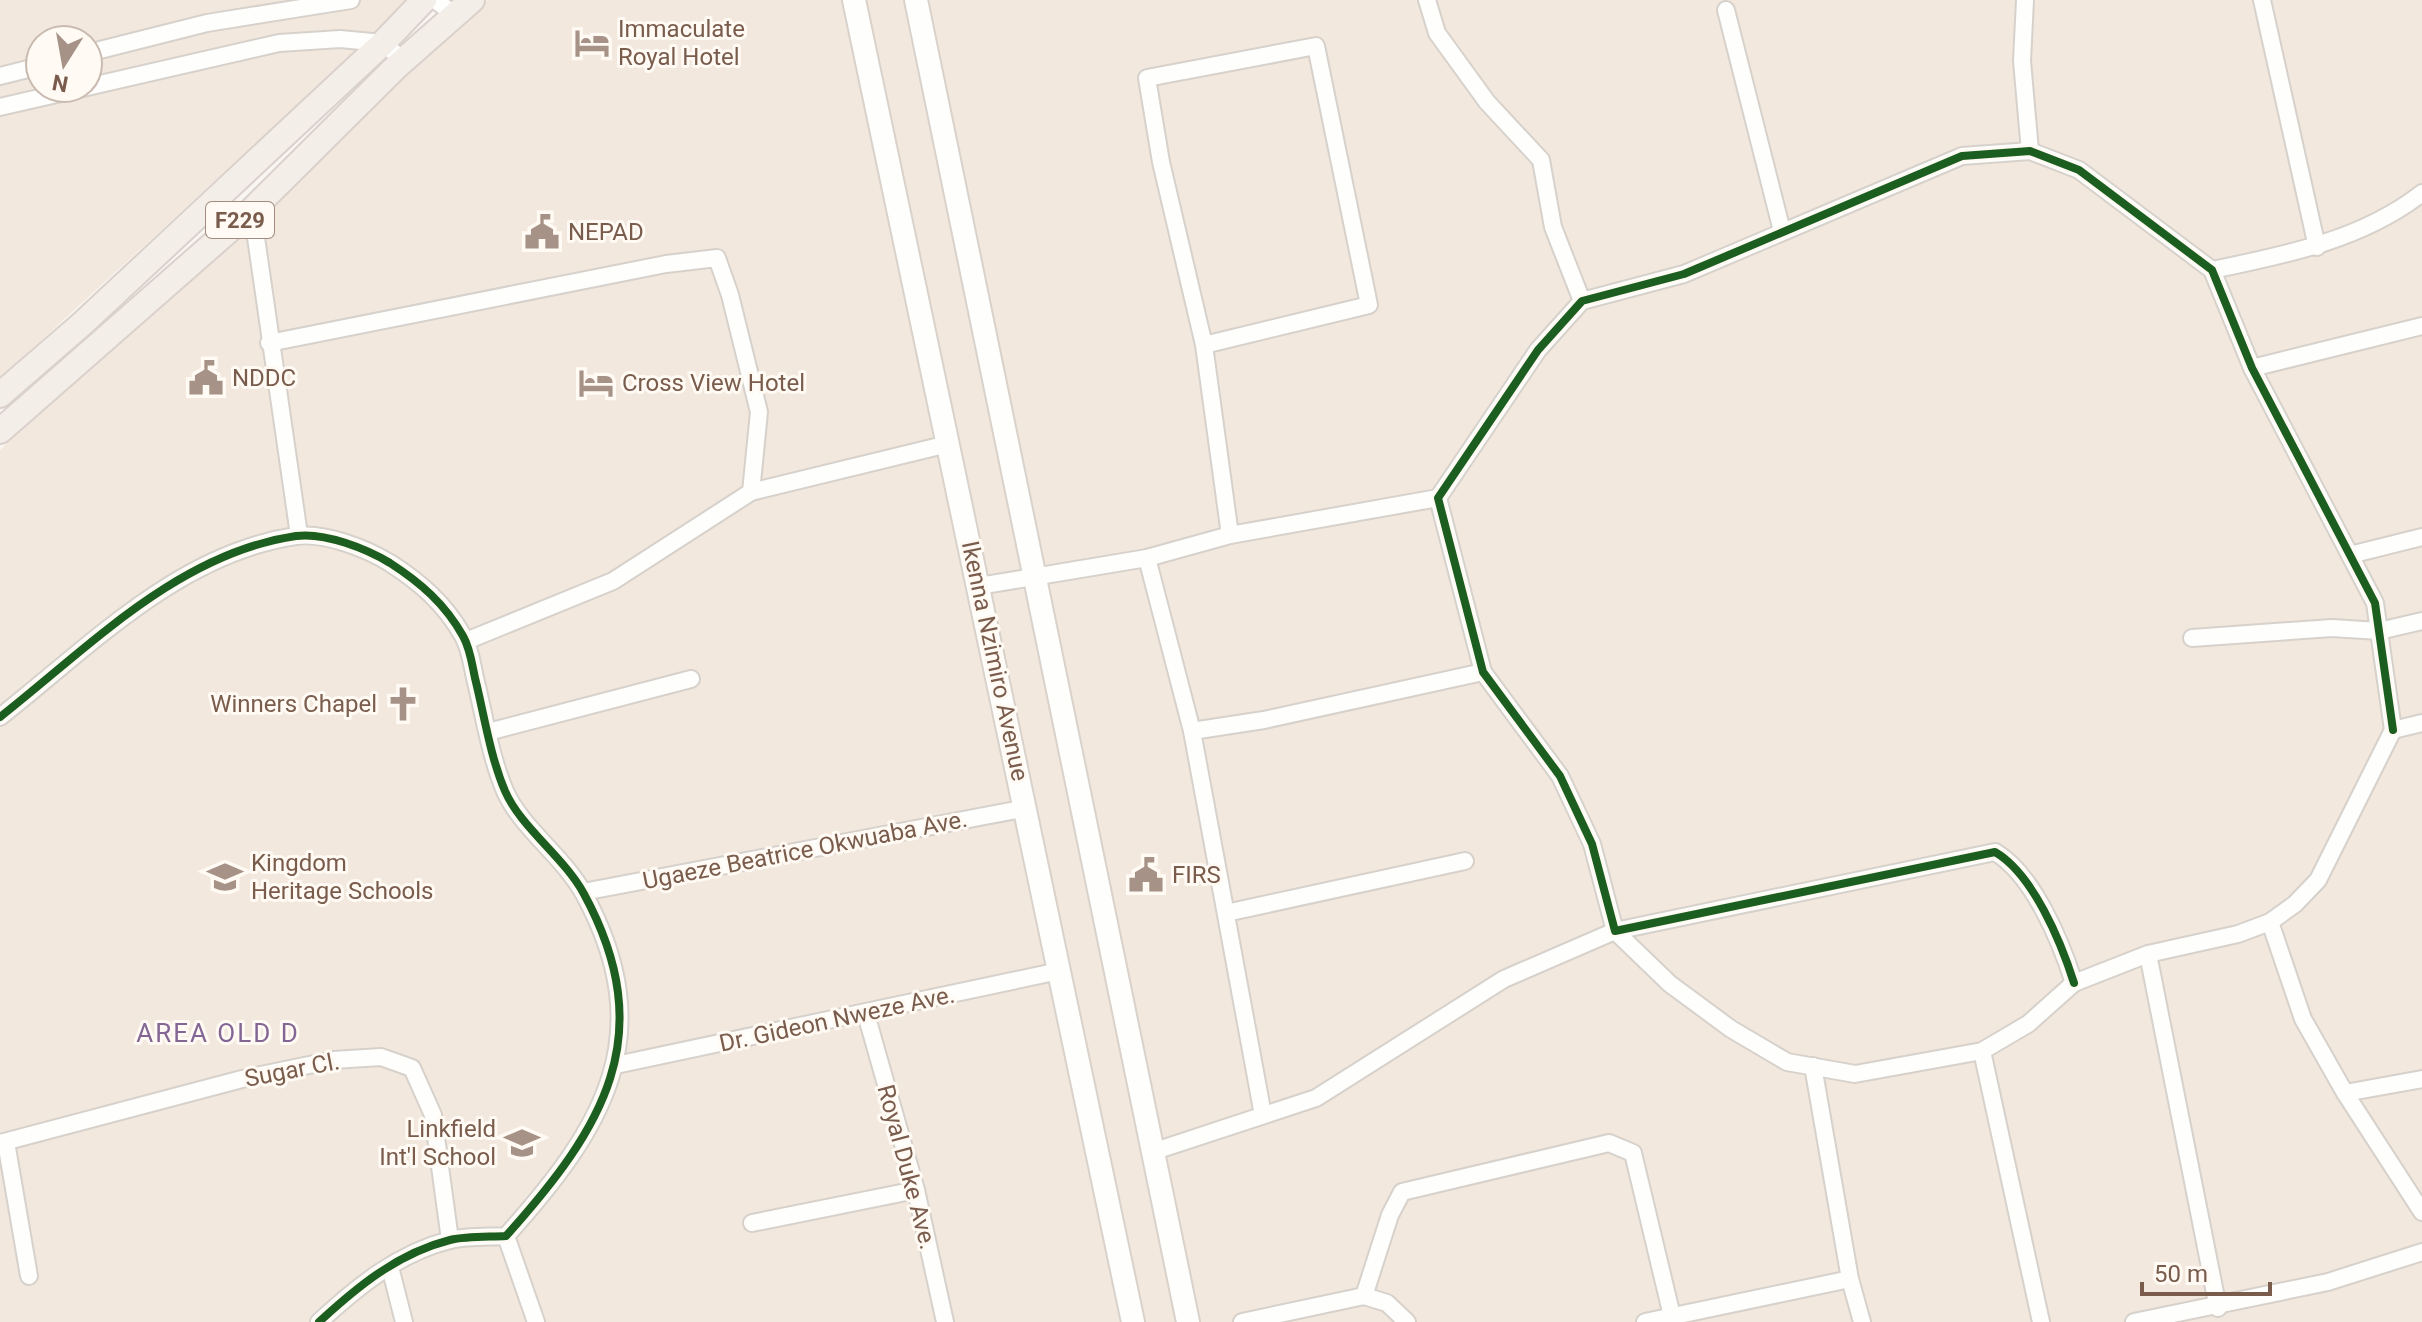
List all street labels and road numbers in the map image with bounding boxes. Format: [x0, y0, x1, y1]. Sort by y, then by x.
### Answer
road number: F229 [206, 202, 274, 238]
street label: Ikenna Nzimiro Avenue [956, 539, 1034, 783]
street label: Ugaeze Beatrice Okwuaba Ave. [640, 805, 970, 895]
street label: Dr. Gideon Nweze Ave. [717, 980, 957, 1058]
street label: Sugar Cl. [242, 1047, 342, 1093]
street label: Royal Duke Ave. [872, 1082, 942, 1252]

